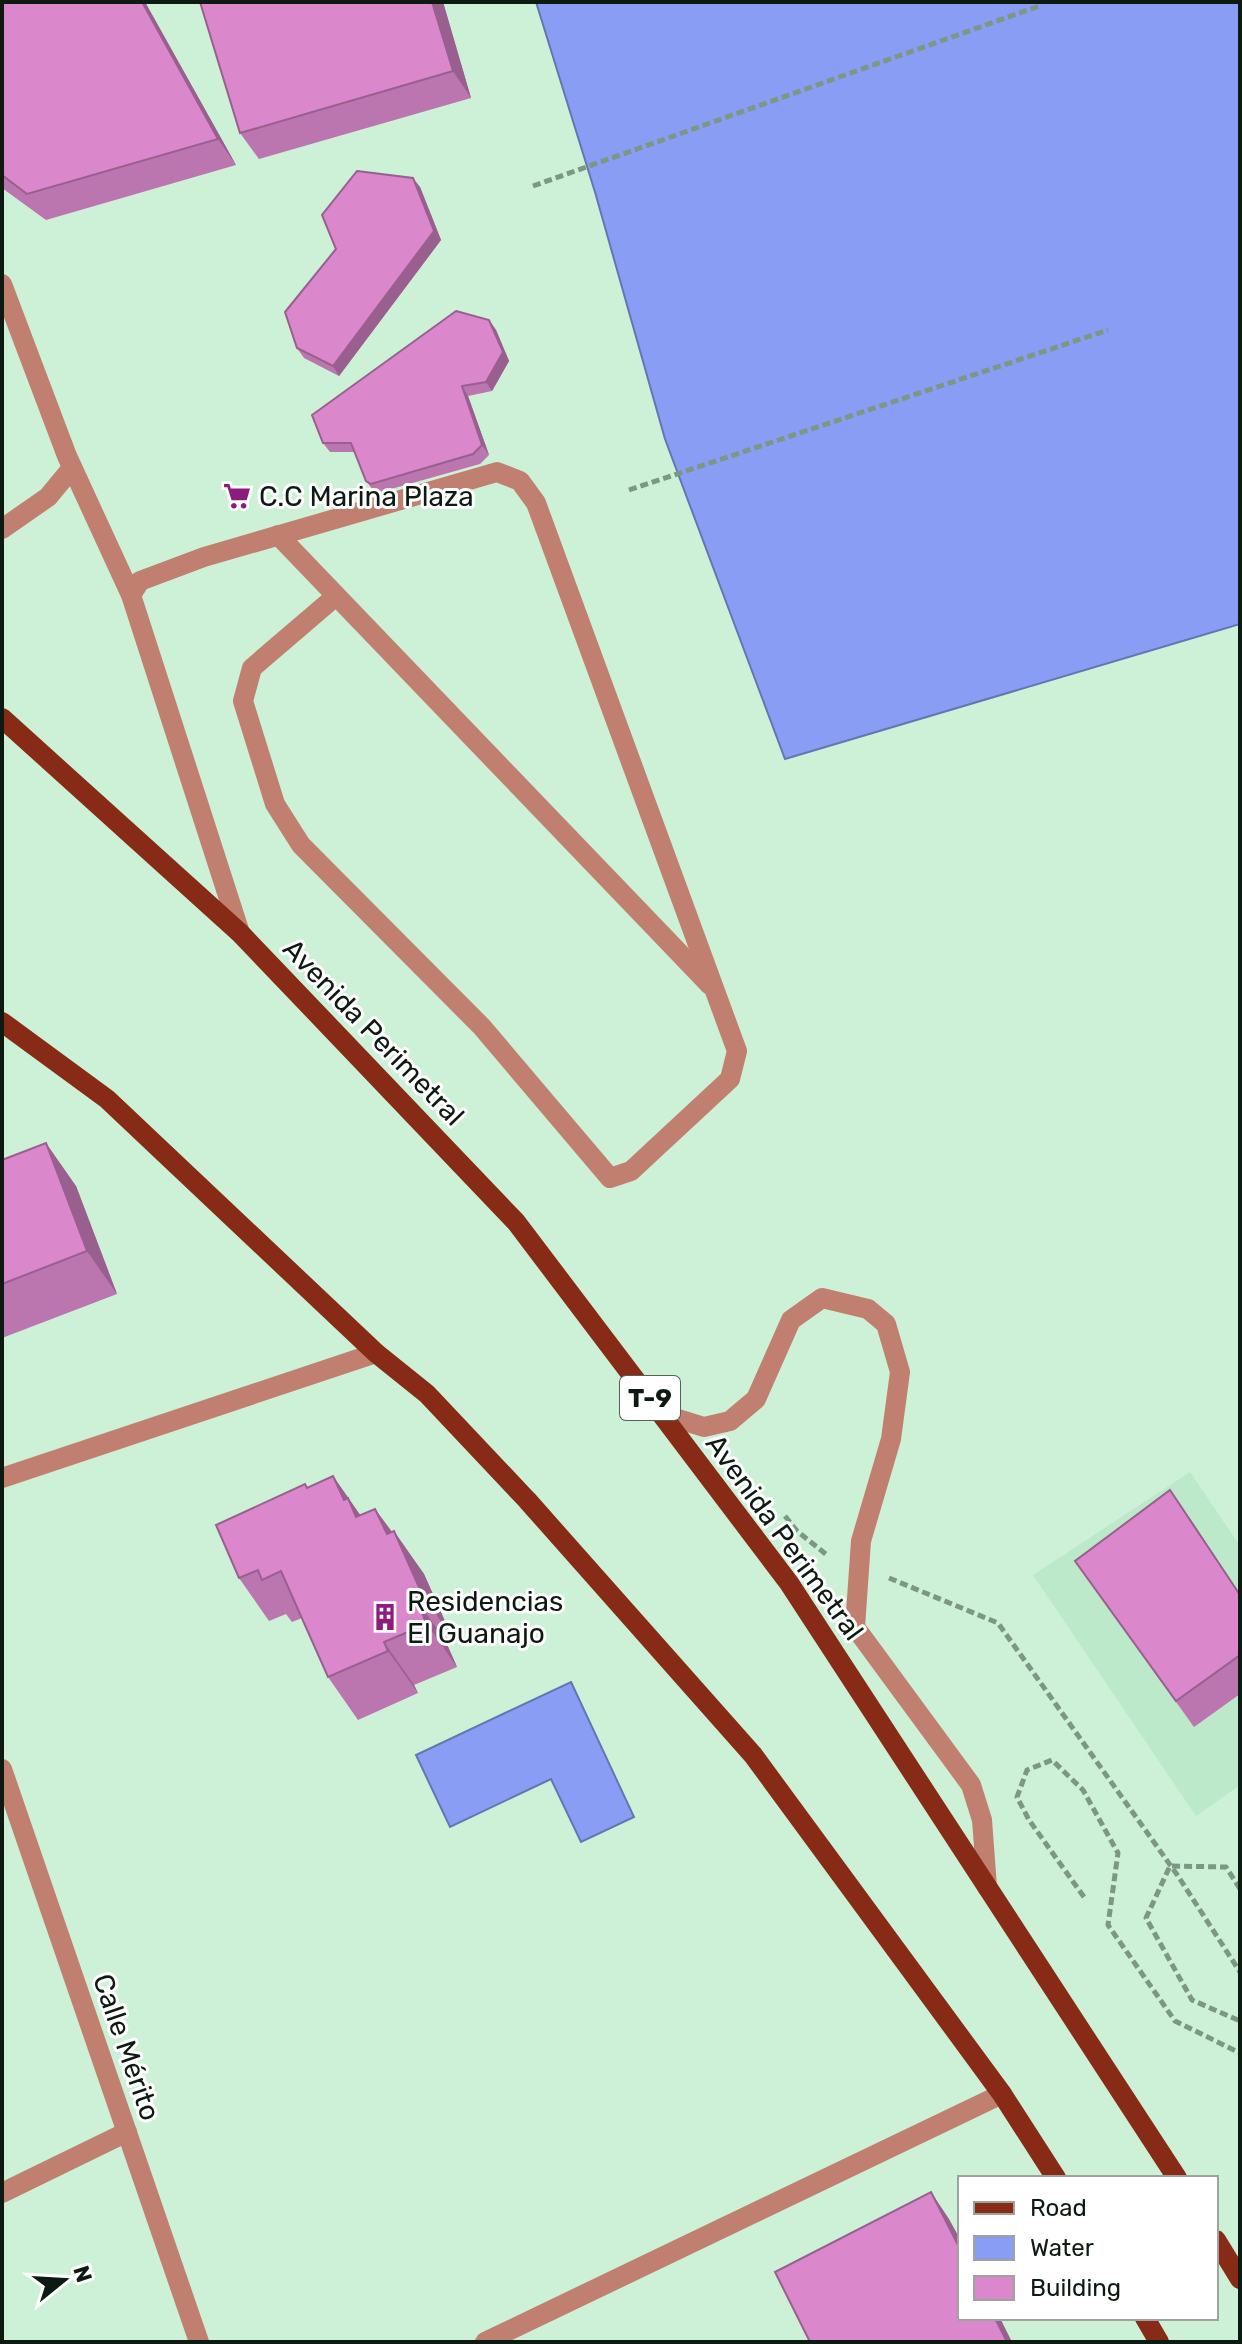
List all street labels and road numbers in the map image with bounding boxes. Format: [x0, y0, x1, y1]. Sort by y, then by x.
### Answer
street label: Avenida Perimetral [276, 932, 471, 1132]
road number: T-9 [620, 1376, 680, 1420]
street label: Avenida Perimetral [699, 1428, 870, 1647]
street label: Calle Mérito [86, 1970, 167, 2125]

